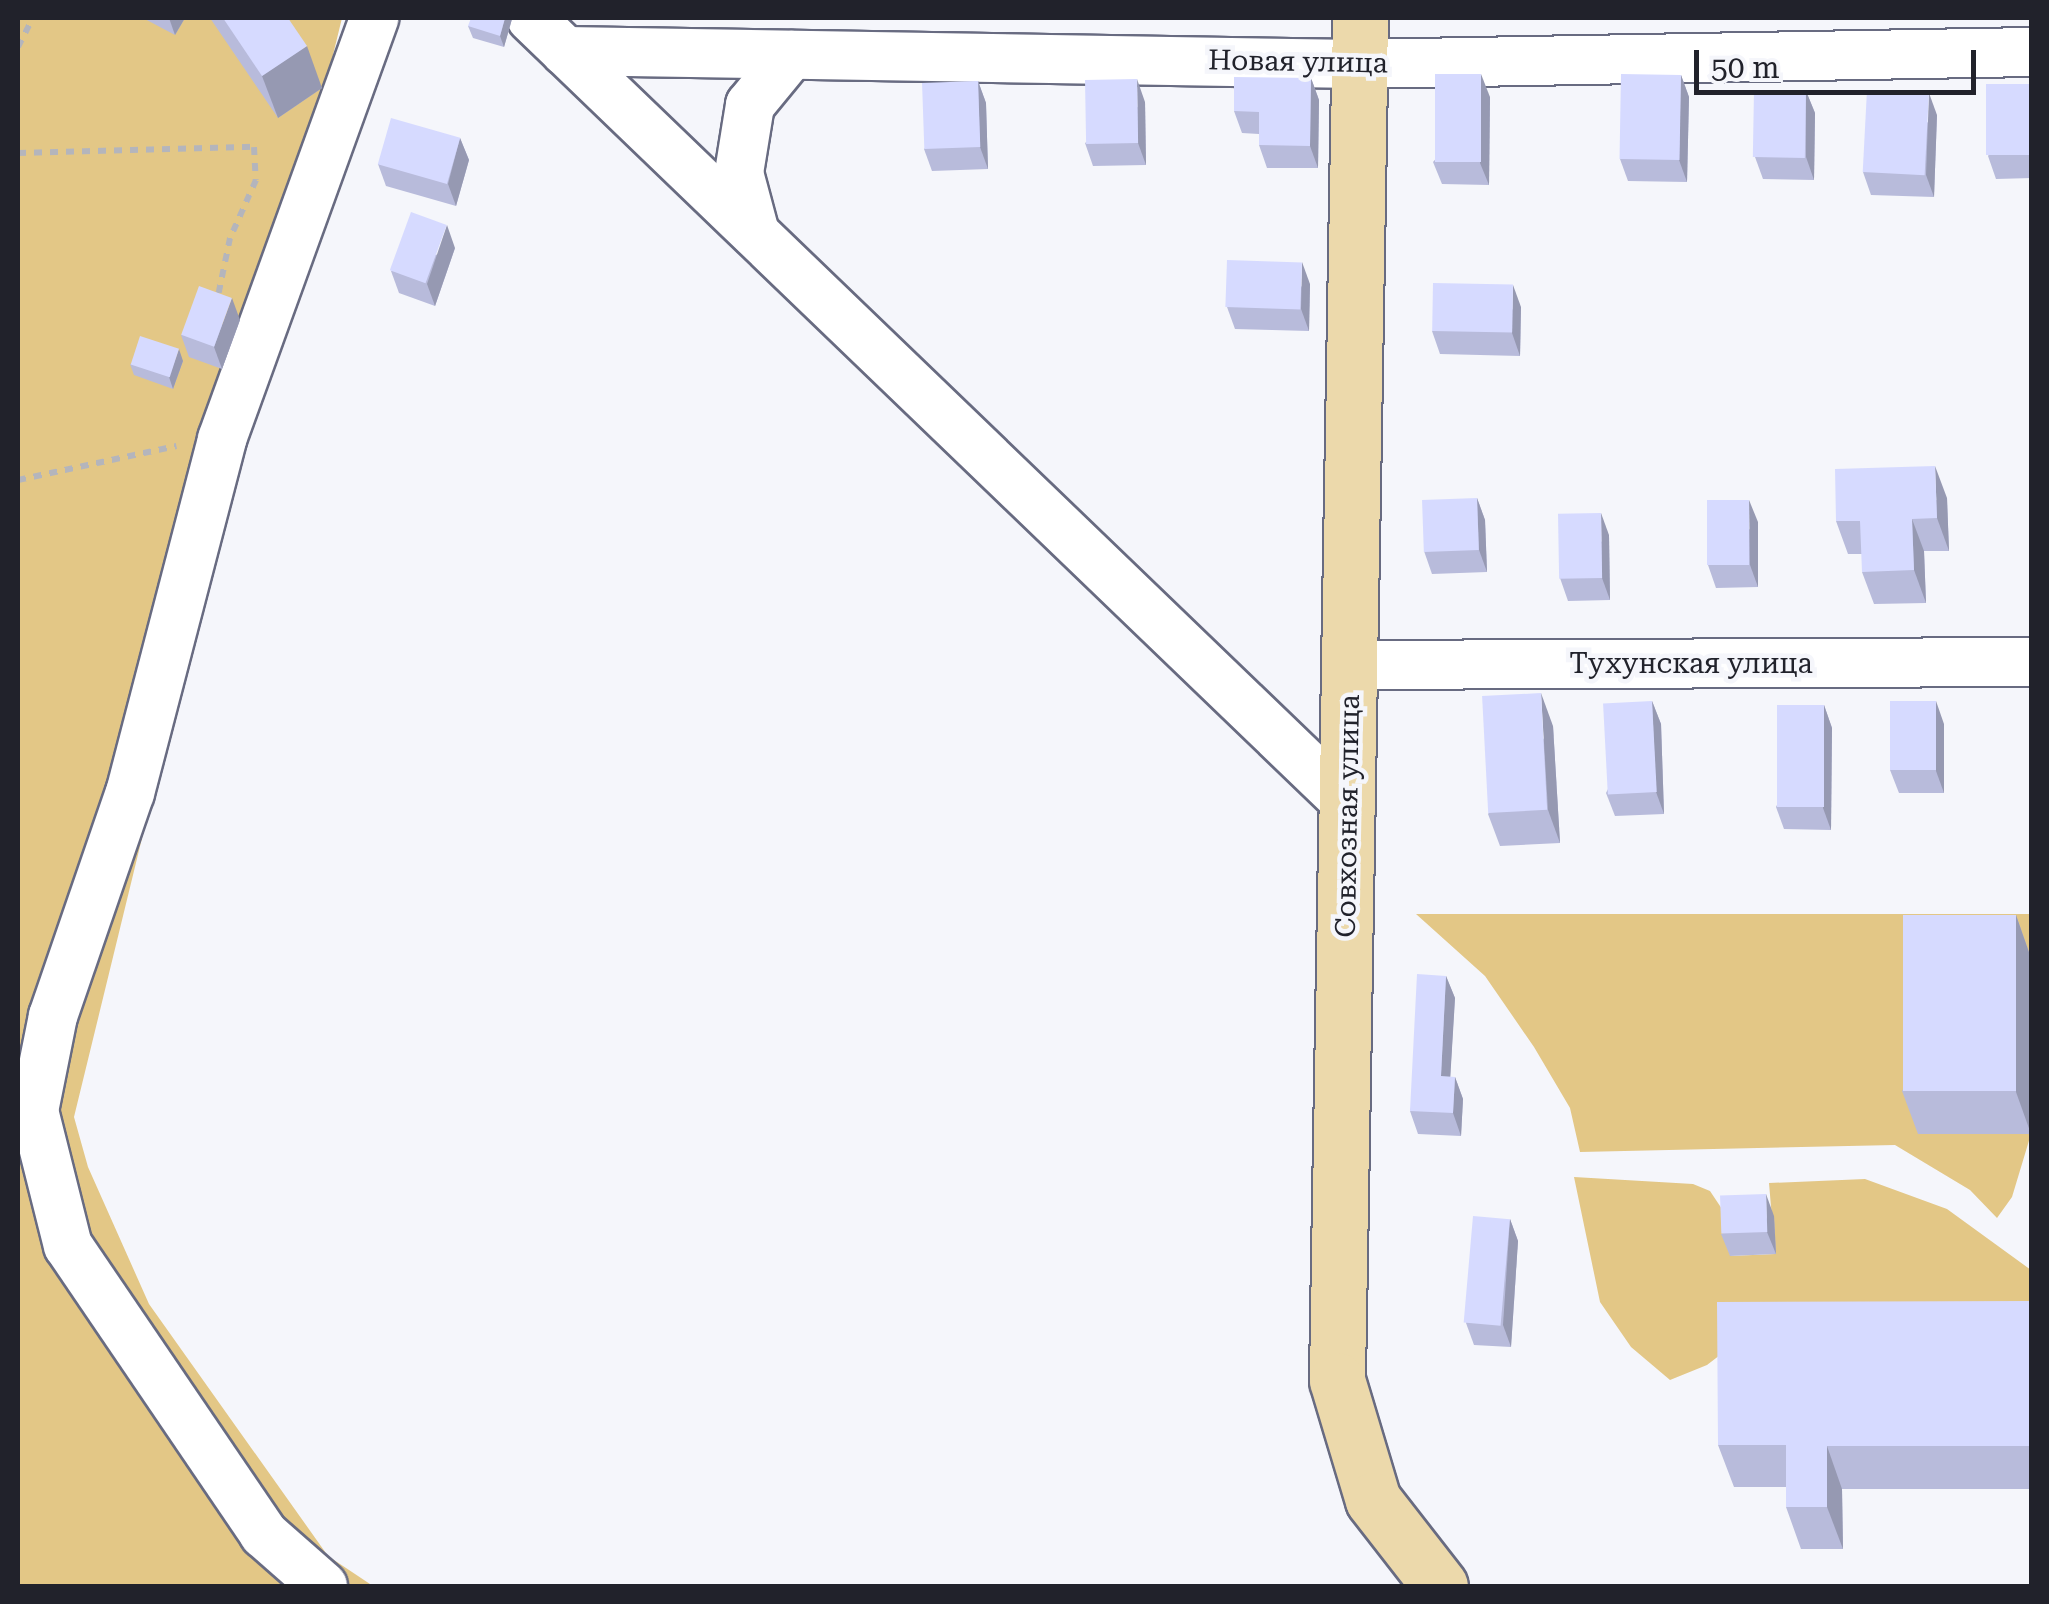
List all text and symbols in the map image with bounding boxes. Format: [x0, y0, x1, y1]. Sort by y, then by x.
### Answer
scale bar [1699, 30, 1982, 92]
street label: Новая улица [1208, 44, 1388, 80]
text: 50 m [1711, 50, 1780, 85]
street label: Тухунская улица [1569, 647, 1813, 681]
street label: Совхозная улица [1329, 694, 1367, 938]

